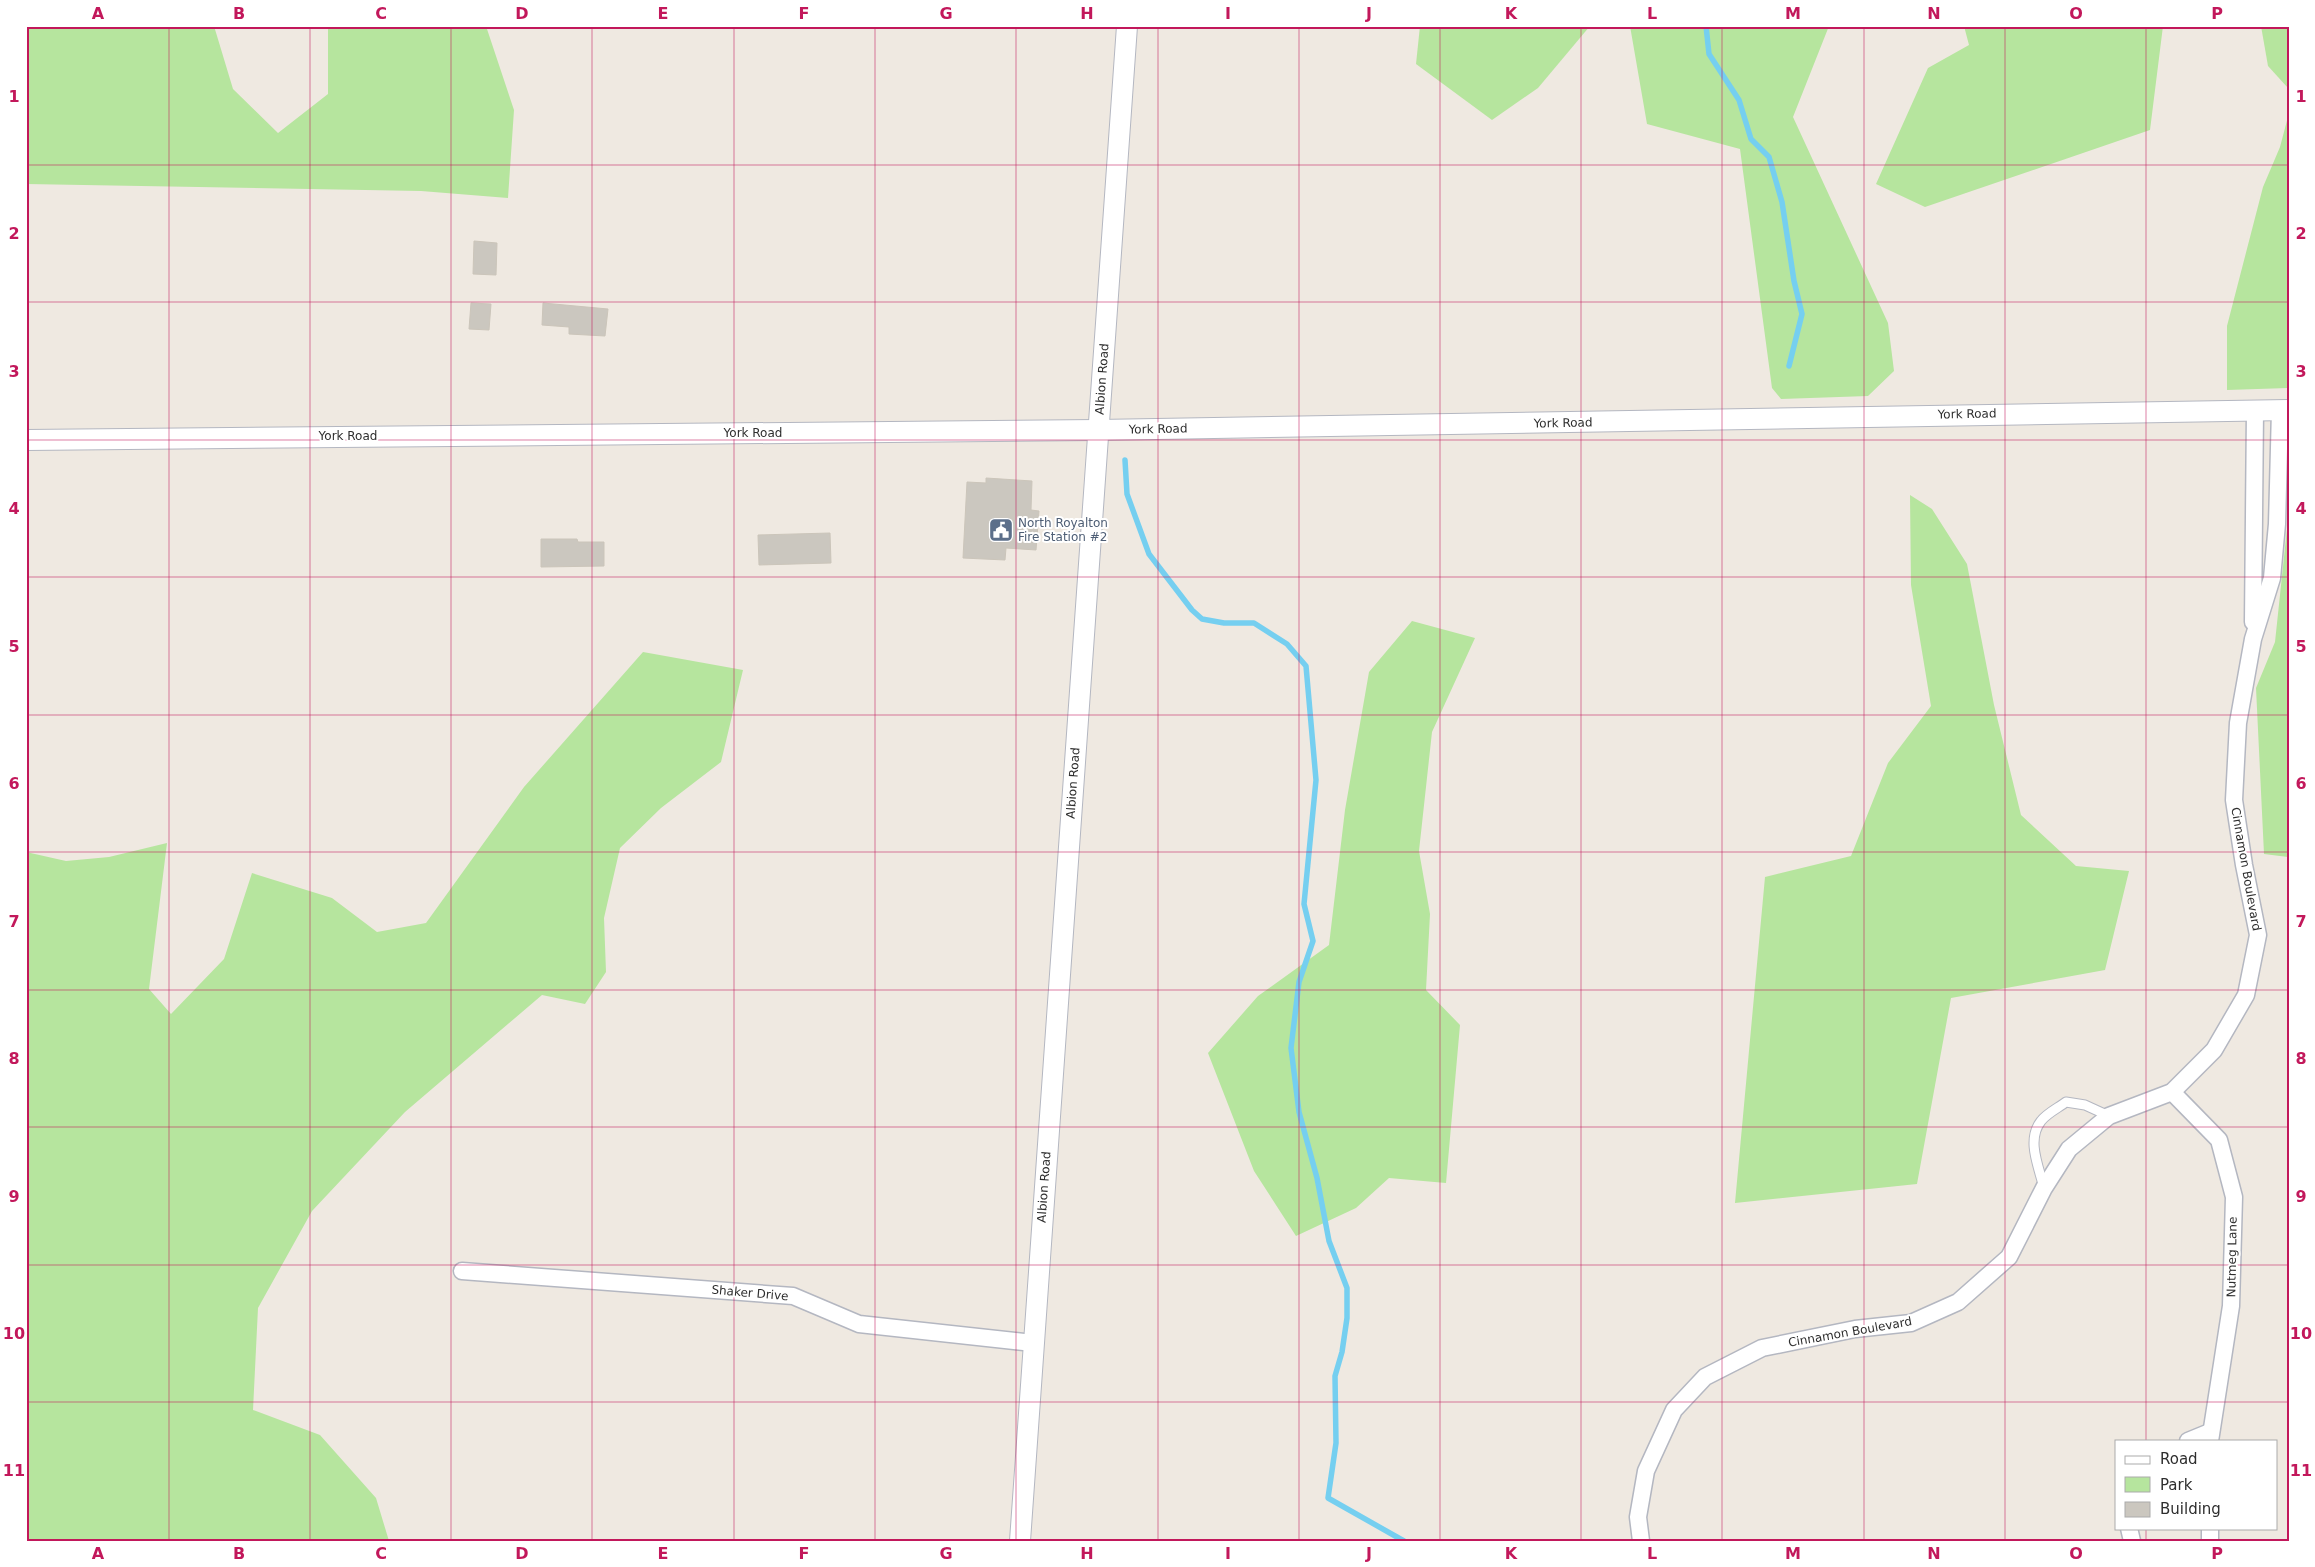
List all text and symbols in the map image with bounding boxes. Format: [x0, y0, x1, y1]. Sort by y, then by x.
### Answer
text: A [92, 4, 105, 23]
text: B [233, 4, 245, 23]
text: C [375, 4, 387, 23]
text: D [515, 4, 529, 23]
text: E [658, 4, 668, 23]
text: F [799, 4, 809, 23]
text: G [939, 4, 953, 23]
text: H [1080, 4, 1094, 23]
text: I [1225, 4, 1231, 23]
text: J [1365, 4, 1372, 23]
text: K [1505, 4, 1518, 23]
text: L [1647, 4, 1657, 23]
text: M [1785, 4, 1801, 23]
text: N [1927, 4, 1941, 23]
text: O [2069, 4, 2083, 23]
text: P [2211, 4, 2223, 23]
text: 1 [8, 87, 20, 106]
text: 1 [2295, 87, 2307, 106]
text: 2 [8, 224, 20, 243]
text: 2 [2295, 224, 2307, 243]
street label: Albion Road [1093, 343, 1111, 415]
text: 3 [8, 362, 20, 381]
text: 3 [2295, 362, 2307, 381]
street label: York Road [1936, 406, 1997, 422]
street label: York Road [1532, 415, 1593, 431]
street label: York Road [1127, 421, 1188, 437]
street label: York Road [723, 426, 782, 440]
street label: York Road [318, 429, 377, 443]
text: 4 [8, 499, 20, 518]
text: 4 [2295, 499, 2307, 518]
place label: North Royalton Fire Station #2 [1018, 516, 1108, 544]
public building icon: North Royalton Fire Station #2 [988, 517, 1014, 543]
text: 5 [8, 637, 20, 656]
text: 5 [2295, 637, 2307, 656]
street label: Albion Road [1064, 747, 1082, 819]
text: 6 [8, 774, 20, 793]
text: 6 [2295, 774, 2307, 793]
street label: Cinnamon Boulevard [2228, 806, 2264, 932]
text: 7 [8, 912, 20, 931]
text: 7 [2295, 912, 2307, 931]
text: 8 [8, 1049, 20, 1068]
text: 8 [2295, 1049, 2307, 1068]
street label: Albion Road [1035, 1151, 1053, 1223]
text: 9 [8, 1187, 20, 1206]
text: 9 [2295, 1187, 2307, 1206]
street label: Nutmeg Lane [2224, 1216, 2240, 1298]
street label: Shaker Drive [711, 1283, 789, 1303]
street label: Cinnamon Boulevard [1787, 1314, 1913, 1350]
text: 10 [3, 1324, 25, 1343]
text: 10 [2290, 1324, 2312, 1343]
legend [2115, 1440, 2278, 1530]
text: Road [2160, 1450, 2198, 1468]
text: 11 [3, 1461, 25, 1480]
text: 11 [2290, 1461, 2312, 1480]
text: Park [2160, 1476, 2193, 1494]
text: Building [2160, 1500, 2221, 1518]
text: A [92, 1544, 105, 1563]
text: B [233, 1544, 245, 1563]
text: C [375, 1544, 387, 1563]
text: D [515, 1544, 529, 1563]
text: E [658, 1544, 668, 1563]
text: F [799, 1544, 809, 1563]
text: G [939, 1544, 953, 1563]
text: H [1080, 1544, 1094, 1563]
text: I [1225, 1544, 1231, 1563]
text: J [1365, 1544, 1372, 1563]
text: K [1505, 1544, 1518, 1563]
text: L [1647, 1544, 1657, 1563]
text: M [1785, 1544, 1801, 1563]
text: N [1927, 1544, 1941, 1563]
text: O [2069, 1544, 2083, 1563]
text: P [2211, 1544, 2223, 1563]

